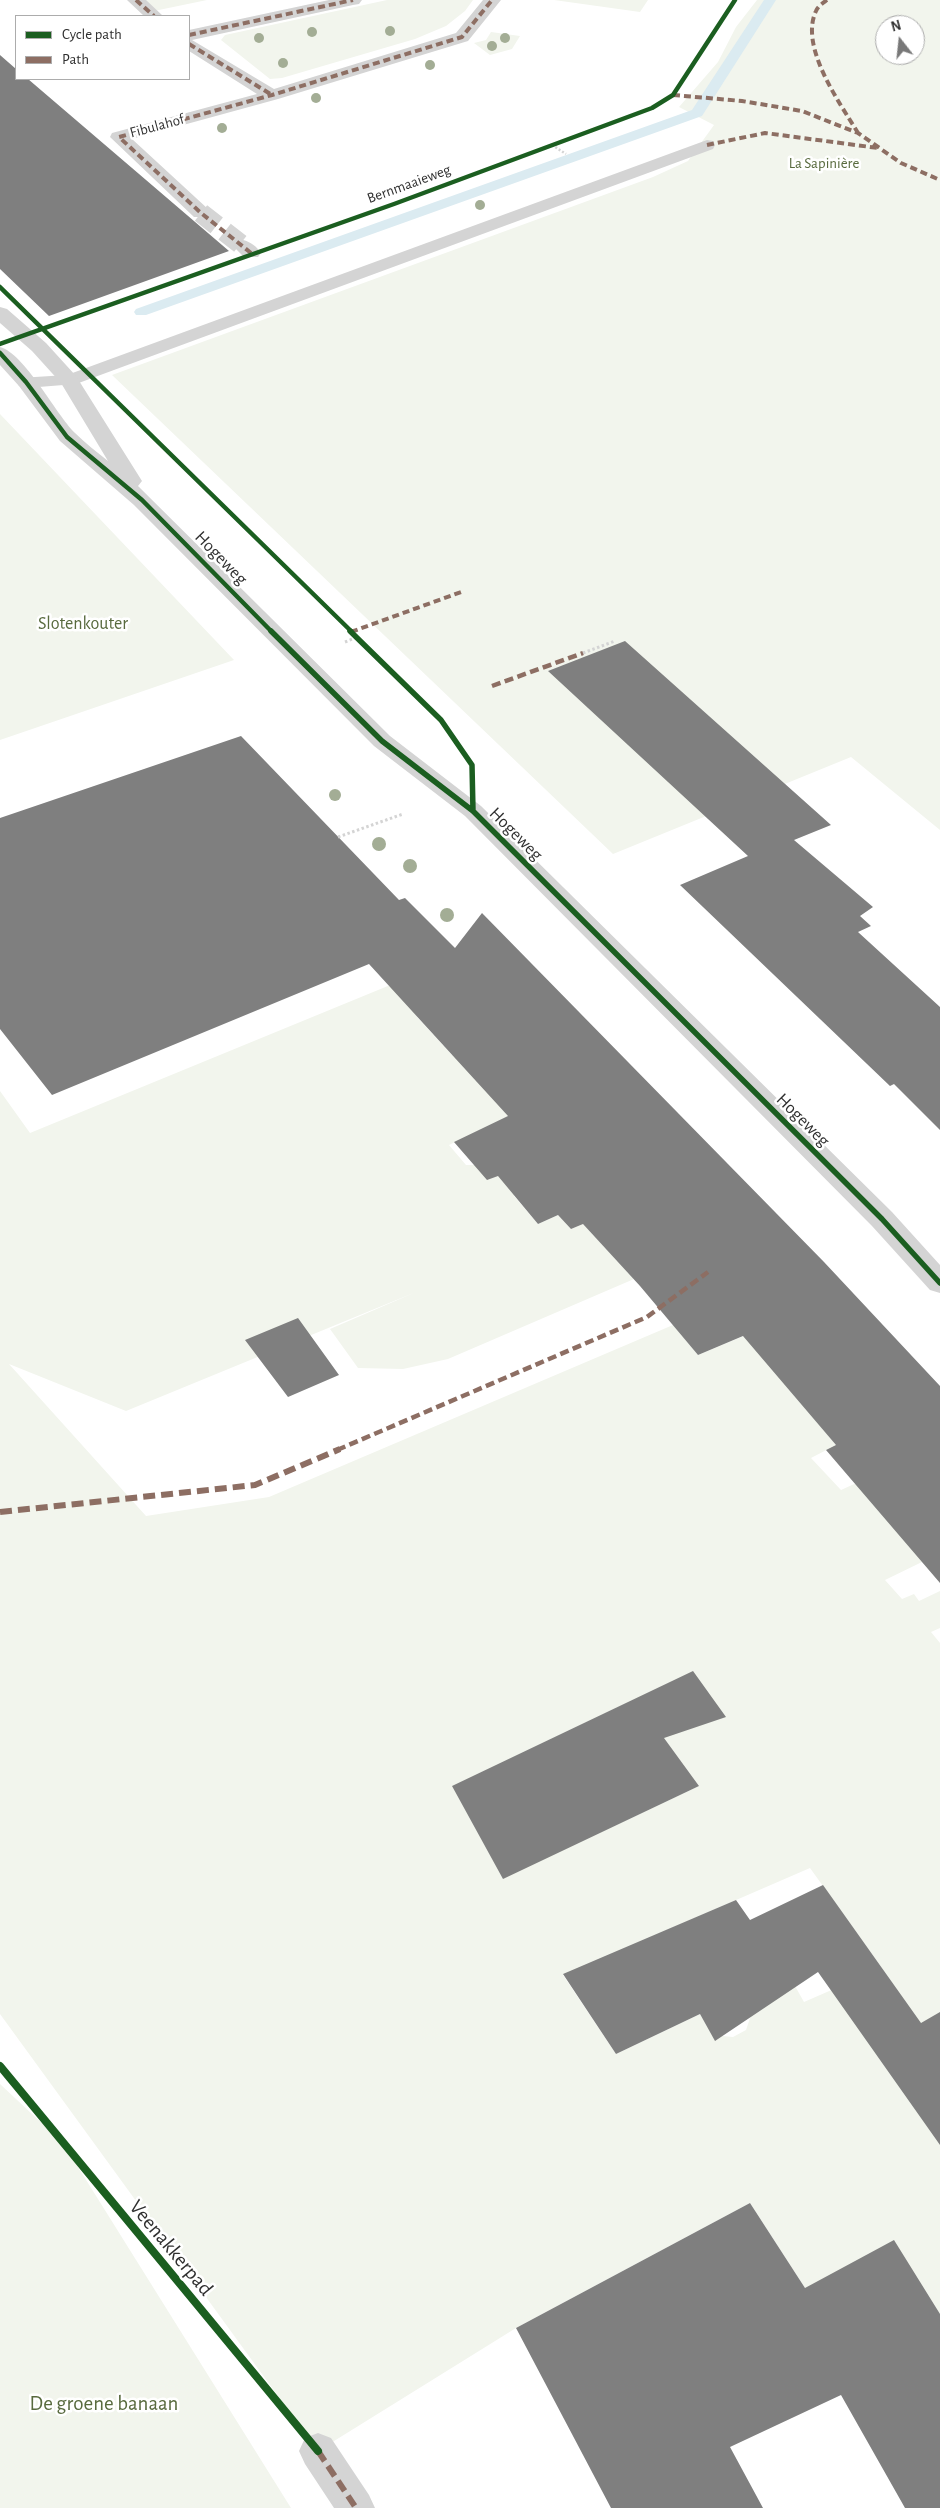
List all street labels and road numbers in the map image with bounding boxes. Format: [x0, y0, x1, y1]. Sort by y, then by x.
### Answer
street label: Fibulahof [128, 110, 186, 142]
street label: Bernmaaieweg [365, 161, 453, 207]
street label: Hogeweg [190, 527, 252, 589]
street label: Hogeweg [485, 803, 547, 865]
street label: Hogeweg [772, 1089, 834, 1151]
street label: Veenakkerpad [124, 2195, 218, 2301]

